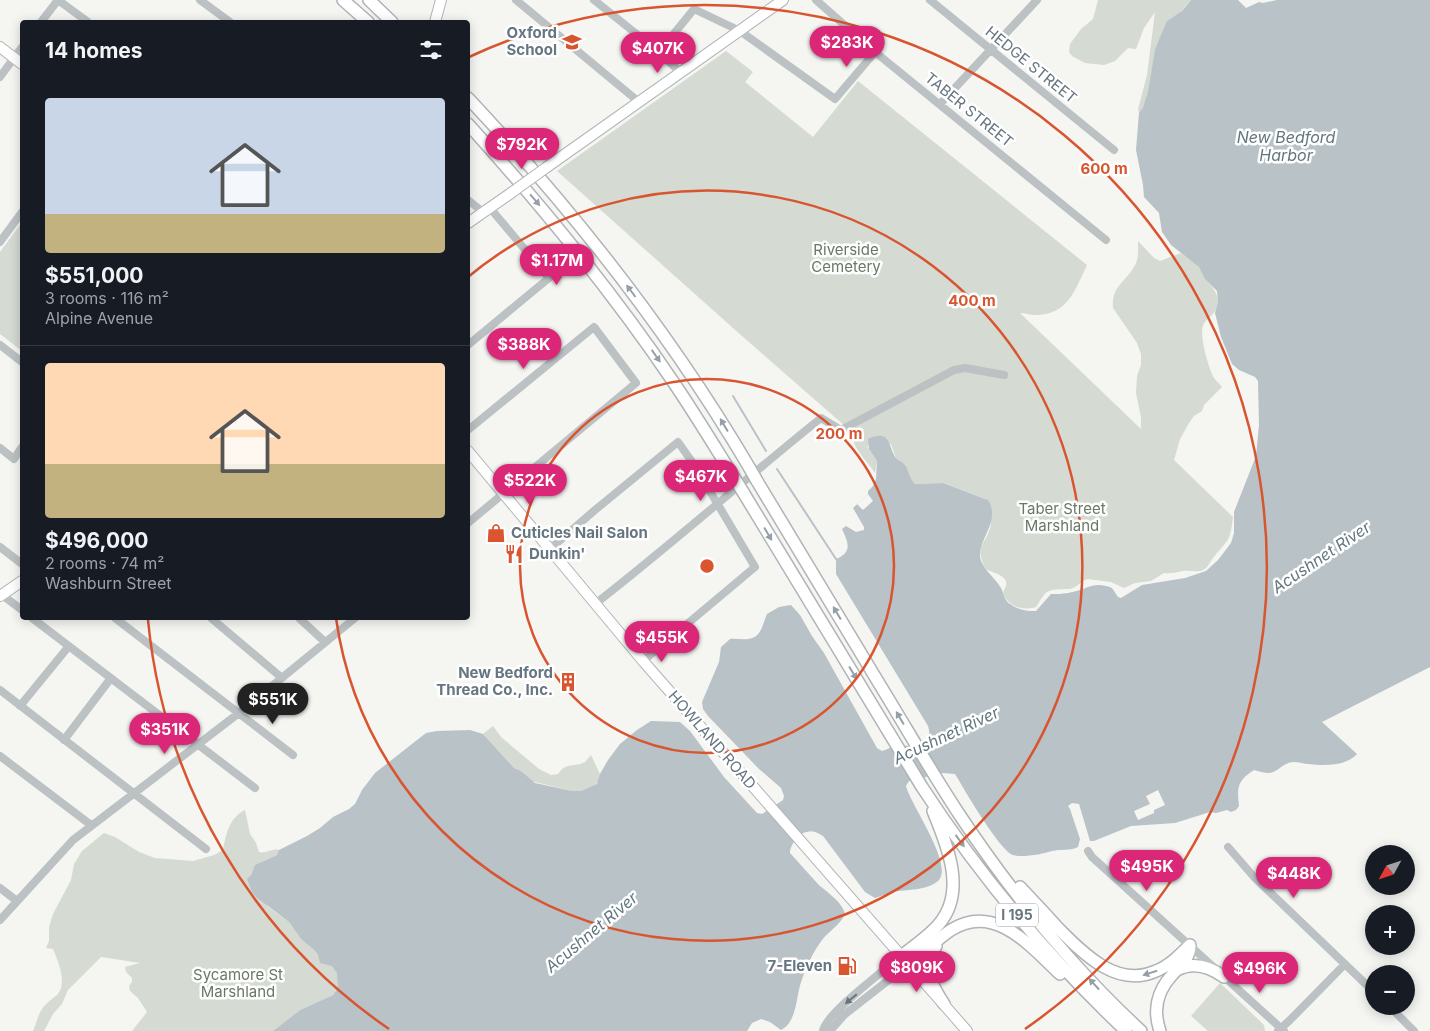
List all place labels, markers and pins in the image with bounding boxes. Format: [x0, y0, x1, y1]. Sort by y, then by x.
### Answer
place label: Oxford School [506, 23, 557, 59]
pin: $283K [812, 26, 882, 68]
school or university icon: Oxford School [561, 31, 583, 53]
pin: $407K [623, 32, 693, 74]
pin: $792K [487, 128, 557, 170]
pin: $1.17M [516, 244, 598, 286]
pin: $388K [489, 328, 559, 370]
pin: $467K [666, 460, 736, 502]
pin: $522K [495, 464, 565, 506]
shop icon: Cuticles Nail Salon [485, 522, 507, 544]
place label: Cuticles Nail Salon [511, 523, 648, 542]
restaurant icon: Dunkin' [503, 543, 525, 565]
place label: Dunkin' [529, 544, 585, 563]
centre of rings [698, 557, 716, 575]
pin: $455K [627, 620, 697, 663]
place label: New Bedford Thread Co., Inc. [436, 663, 553, 699]
building icon: New Bedford Thread Co., Inc. [557, 671, 579, 693]
pin: $551K [238, 682, 308, 725]
pin: $351K [130, 712, 200, 755]
pin: $495K [1112, 850, 1182, 892]
pin: $448K [1259, 856, 1329, 899]
pin: $809K [882, 950, 952, 993]
pin: $496K [1225, 952, 1295, 994]
fuel station icon: 7-Eleven [836, 955, 858, 977]
place label: 7-Eleven [767, 956, 832, 975]

